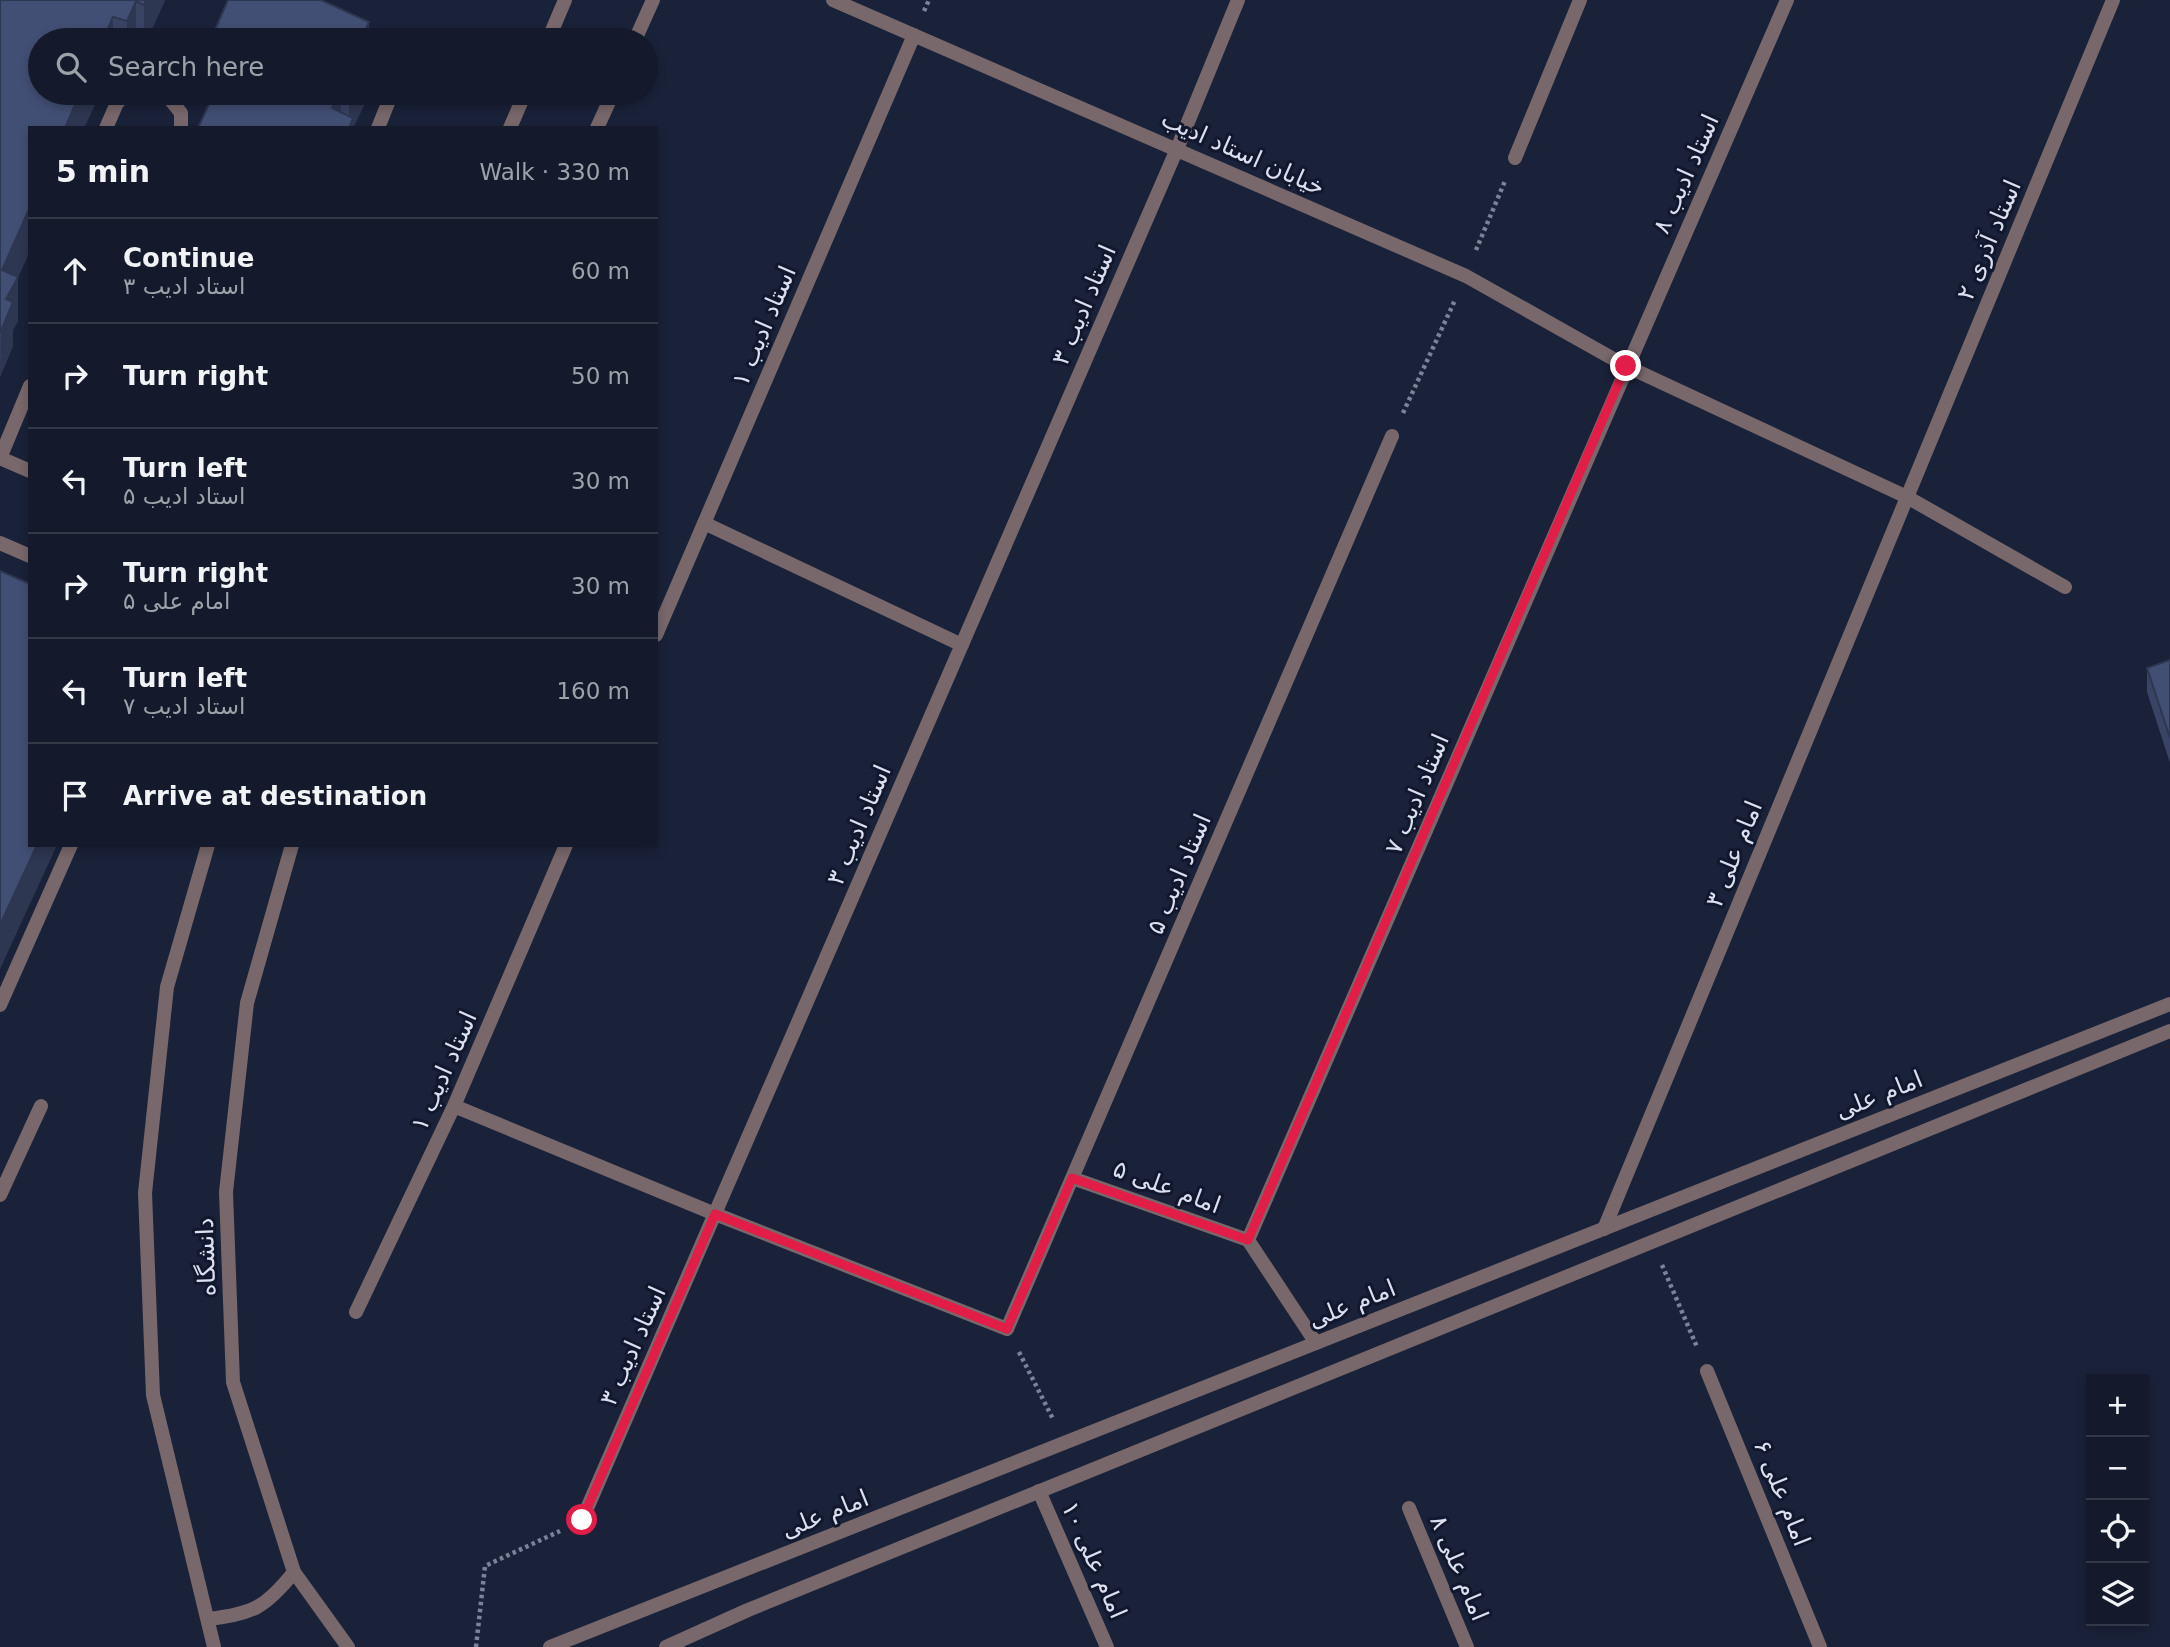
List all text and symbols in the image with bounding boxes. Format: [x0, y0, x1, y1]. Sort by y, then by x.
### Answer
search box [28, 28, 658, 105]
icon: search [52, 48, 90, 86]
text: Search here [108, 52, 264, 82]
street label: خیابان استاد ادیب [1157, 104, 1329, 202]
street label: استاد ادیب ۸ [1647, 110, 1725, 238]
text: 5 min [56, 154, 150, 189]
text: Walk · 330 m [479, 159, 630, 185]
street label: استاد آذری ۲ [1950, 175, 2027, 304]
street label: استاد ادیب ۳ [1046, 241, 1122, 369]
text: Continue [123, 243, 254, 273]
icon: ahead [56, 252, 94, 290]
text: 60 m [571, 258, 630, 284]
street label: استاد ادیب ۱ [726, 262, 802, 390]
text: استاد ادیب ۳ [123, 273, 245, 299]
route end [1610, 350, 1641, 381]
icon: right [56, 357, 94, 395]
text: Turn right [123, 361, 268, 391]
text: 50 m [571, 363, 630, 389]
text: Turn left [123, 453, 247, 483]
icon: left [56, 462, 94, 500]
text: 30 m [571, 468, 630, 494]
text: استاد ادیب ۵ [123, 483, 245, 509]
text: Turn right [123, 558, 268, 588]
icon: right [56, 567, 94, 605]
text: 30 m [571, 573, 630, 599]
text: امام علی ۵ [123, 588, 230, 614]
text: Turn left [123, 663, 247, 693]
icon: left [56, 672, 94, 710]
text: 160 m [556, 678, 630, 704]
text: استاد ادیب ۷ [123, 693, 245, 719]
street label: استاد ادیب ۷ [1379, 730, 1455, 858]
street label: استاد ادیب ۳ [821, 761, 897, 889]
icon: arrive [56, 777, 94, 815]
text: Arrive at destination [123, 781, 427, 811]
street label: امام علی ۳ [1700, 797, 1768, 911]
street label: استاد ادیب ۵ [1141, 810, 1217, 938]
street label: استاد ادیب ۱ [405, 1007, 483, 1135]
street label: امام علی [1831, 1065, 1927, 1125]
street label: امام علی ۵ [1110, 1155, 1224, 1219]
street label: دانشگاه [191, 1217, 221, 1297]
street label: امام علی [1304, 1274, 1400, 1334]
street label: استاد ادیب ۳ [594, 1282, 672, 1410]
map controls [2086, 1374, 2149, 1626]
button: + [2086, 1374, 2149, 1437]
street label: امام علی ۶ [1748, 1436, 1816, 1550]
button: − [2086, 1437, 2149, 1500]
street label: امام علی [777, 1484, 873, 1544]
street label: امام علی ۱۰ [1056, 1497, 1132, 1623]
button: locate [2086, 1500, 2149, 1563]
route start [566, 1504, 597, 1535]
street label: امام علی ۸ [1424, 1511, 1494, 1625]
button: layers [2086, 1563, 2149, 1626]

